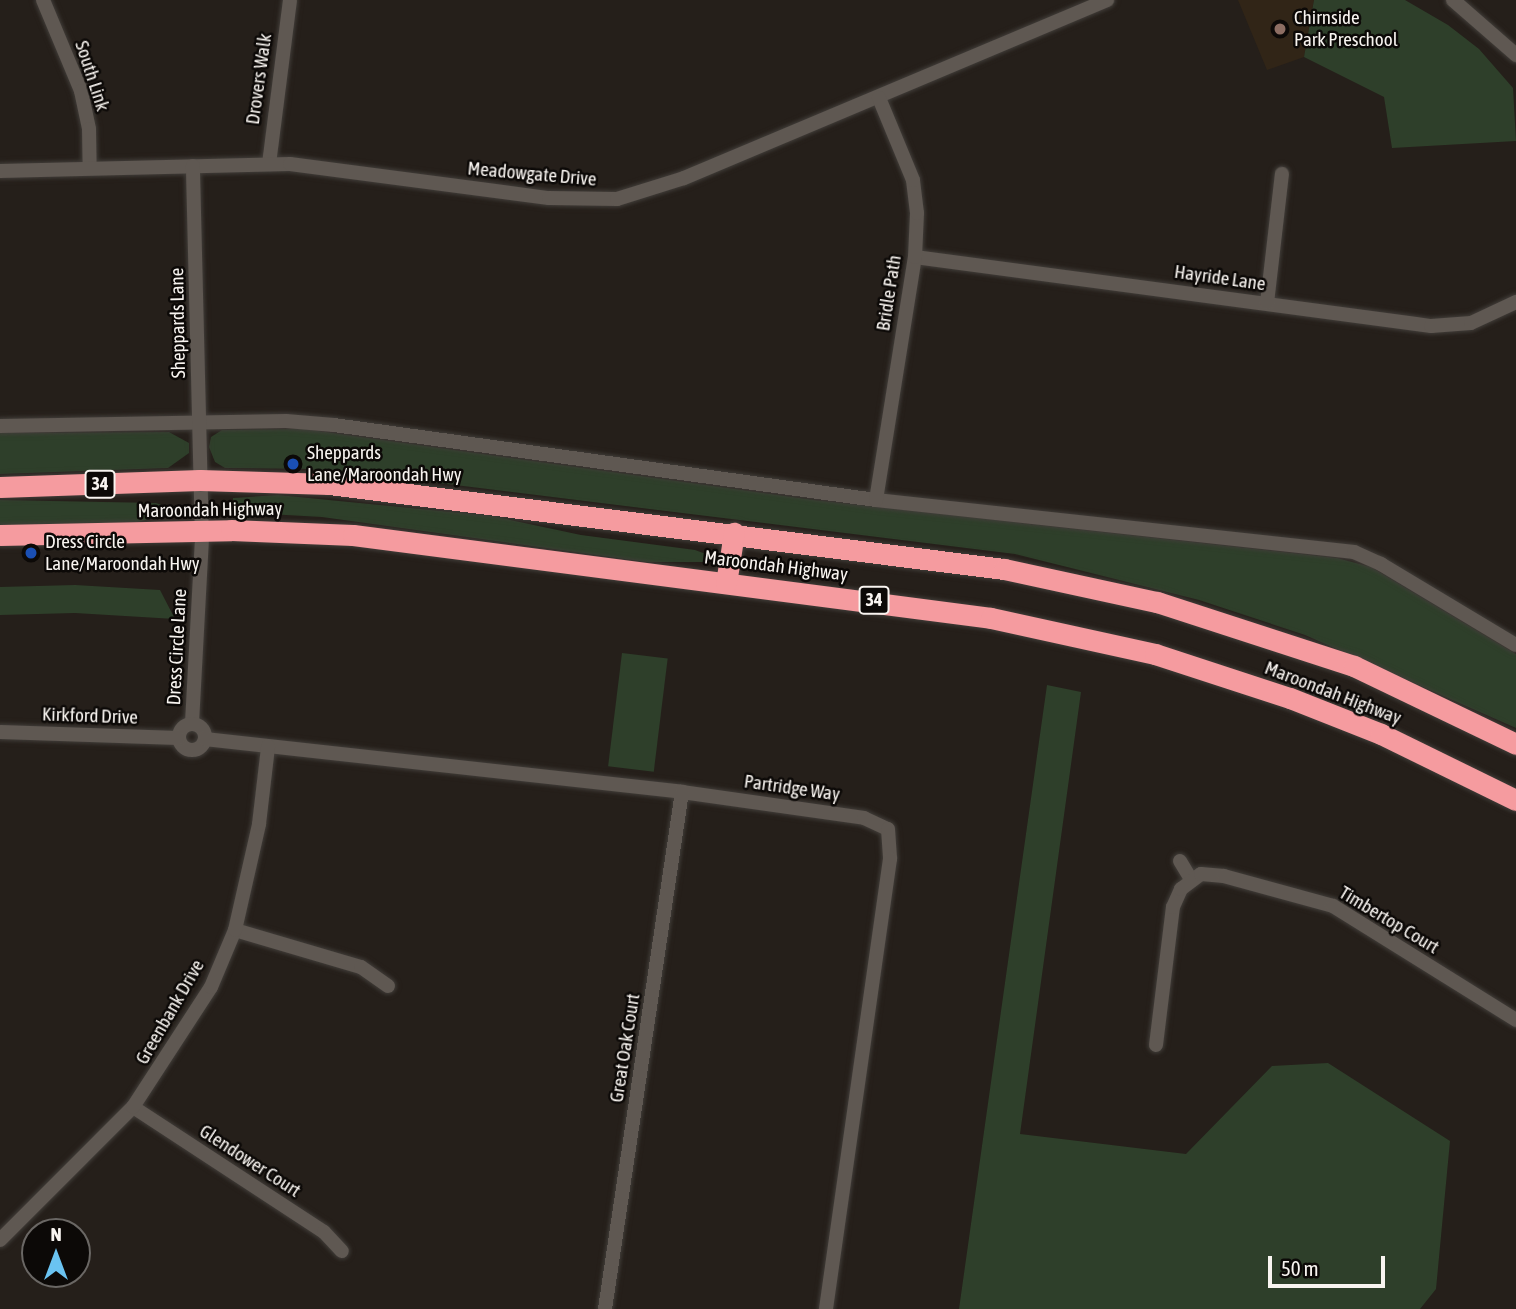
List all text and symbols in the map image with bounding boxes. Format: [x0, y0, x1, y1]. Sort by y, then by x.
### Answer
place label: Chirnside Park Preschool [1294, 7, 1398, 51]
marker: Chirnside Park Preschool [1272, 21, 1288, 37]
street label: Drovers Walk [241, 32, 277, 126]
street label: South Link [70, 38, 114, 114]
street label: Meadowgate Drive [467, 157, 597, 191]
street label: Bridle Path [872, 253, 906, 333]
street label: Hayride Lane [1173, 260, 1267, 296]
street label: Sheppards Lane [166, 268, 190, 378]
place label: Sheppards Lane/Maroondah Hwy [307, 442, 462, 486]
marker: Sheppards Lane/Maroondah Hwy [285, 456, 301, 472]
road number: 34 [84, 470, 116, 498]
street label: Maroondah Highway [138, 497, 282, 523]
place label: Dress Circle Lane/Maroondah Hwy [45, 531, 200, 575]
marker: Dress Circle Lane/Maroondah Hwy [23, 545, 39, 561]
street label: Maroondah Highway [703, 546, 849, 586]
road number: 34 [858, 586, 890, 614]
street label: Dress Circle Lane [163, 588, 191, 706]
street label: Maroondah Highway [1261, 656, 1405, 730]
street label: Kirkford Drive [42, 703, 138, 729]
street label: Partridge Way [743, 770, 841, 806]
street label: Timbertop Court [1335, 881, 1443, 959]
street label: Greenbank Drive [131, 956, 209, 1068]
street label: Great Oak Court [605, 992, 645, 1104]
street label: Glendower Court [195, 1120, 305, 1202]
north arrow [21, 1218, 91, 1288]
text: N [50, 1223, 62, 1245]
scale bar [1271, 1242, 1388, 1286]
text: 50 m [1281, 1256, 1319, 1280]

